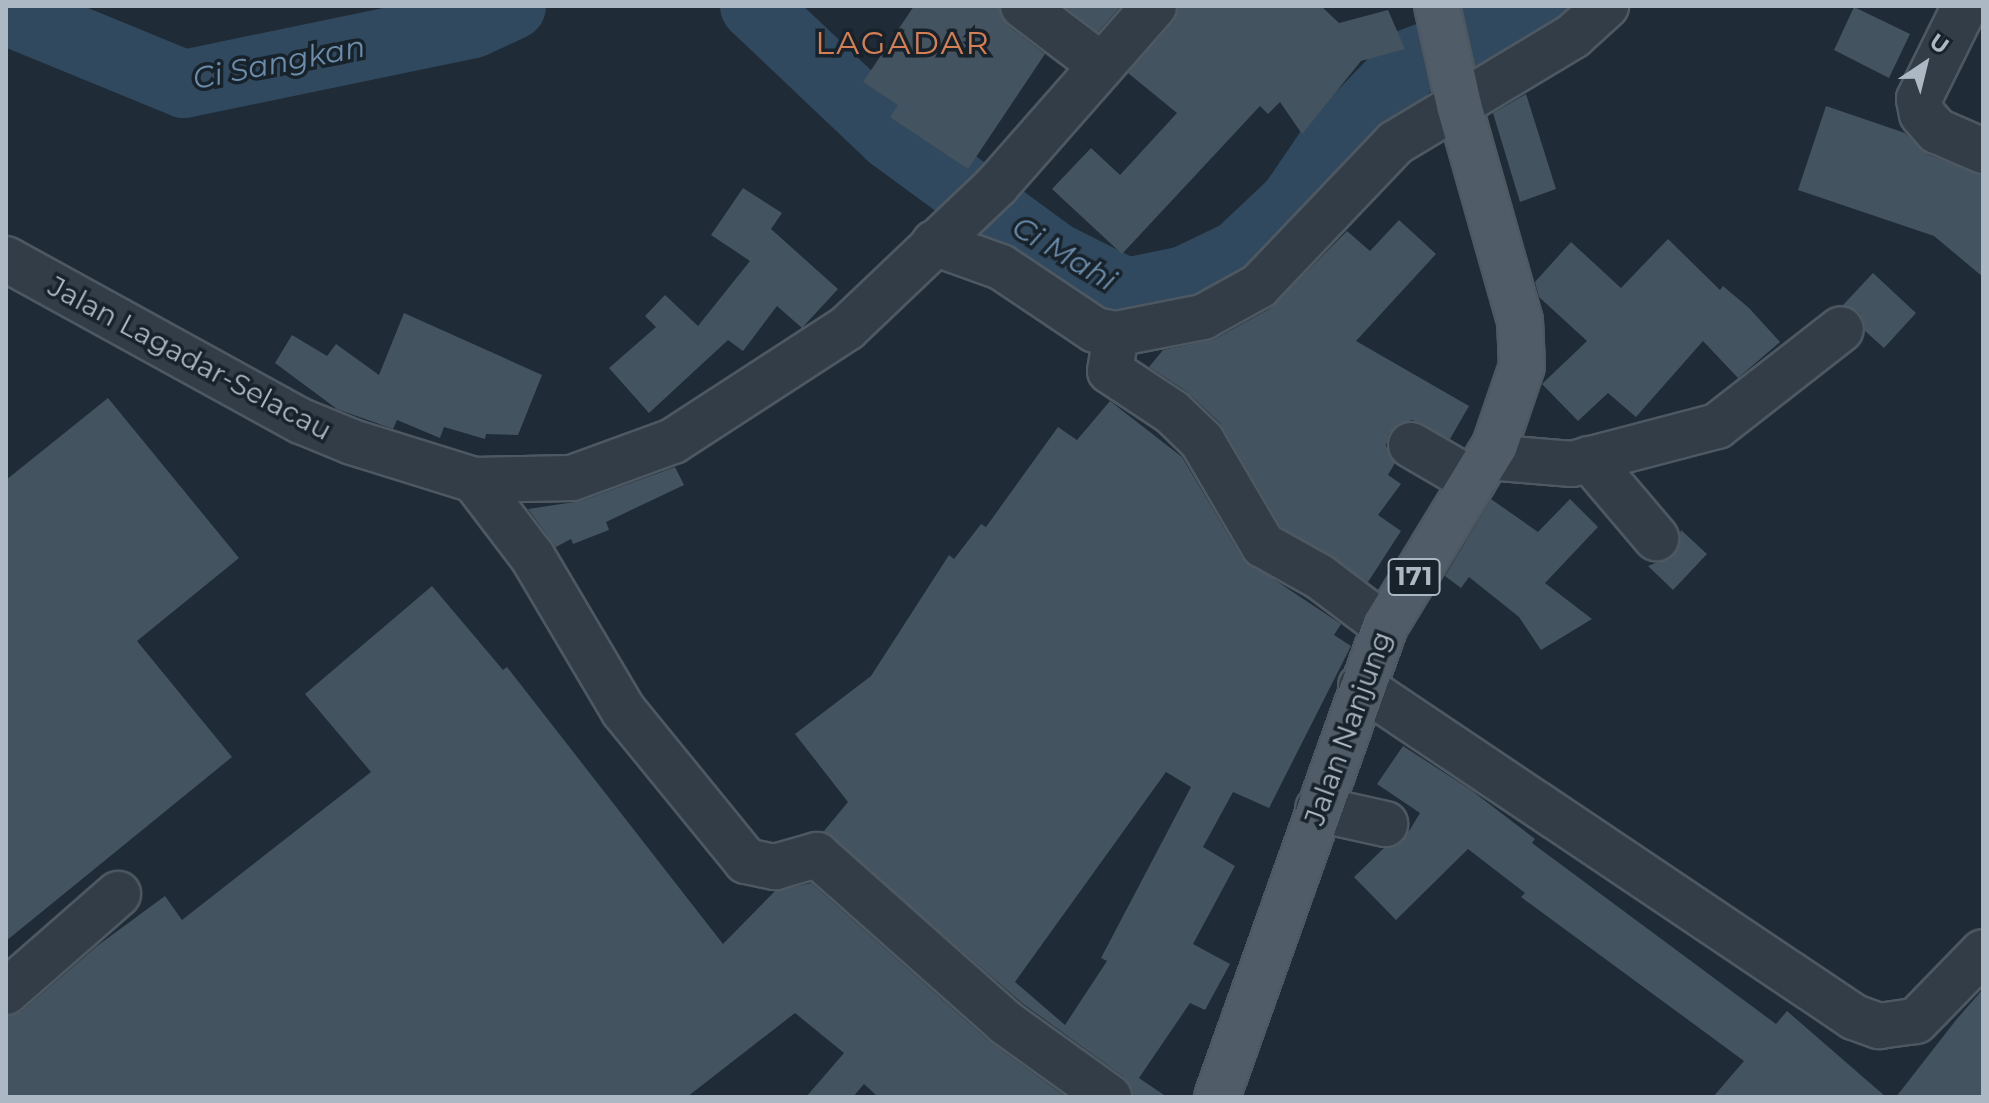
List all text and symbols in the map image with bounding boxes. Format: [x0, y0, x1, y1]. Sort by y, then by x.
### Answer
district label: LAGADAR [815, 24, 991, 62]
north arrow [1885, 24, 1965, 104]
text: U [1924, 28, 1954, 60]
water label: Ci Sangkan [190, 29, 368, 97]
water label: Ci Mahi [1006, 209, 1122, 299]
street label: Jalan Lagadar-Selacau [43, 269, 337, 447]
road number: 171 [1386, 555, 1442, 599]
street label: Jalan Nanjung [1297, 627, 1399, 829]

